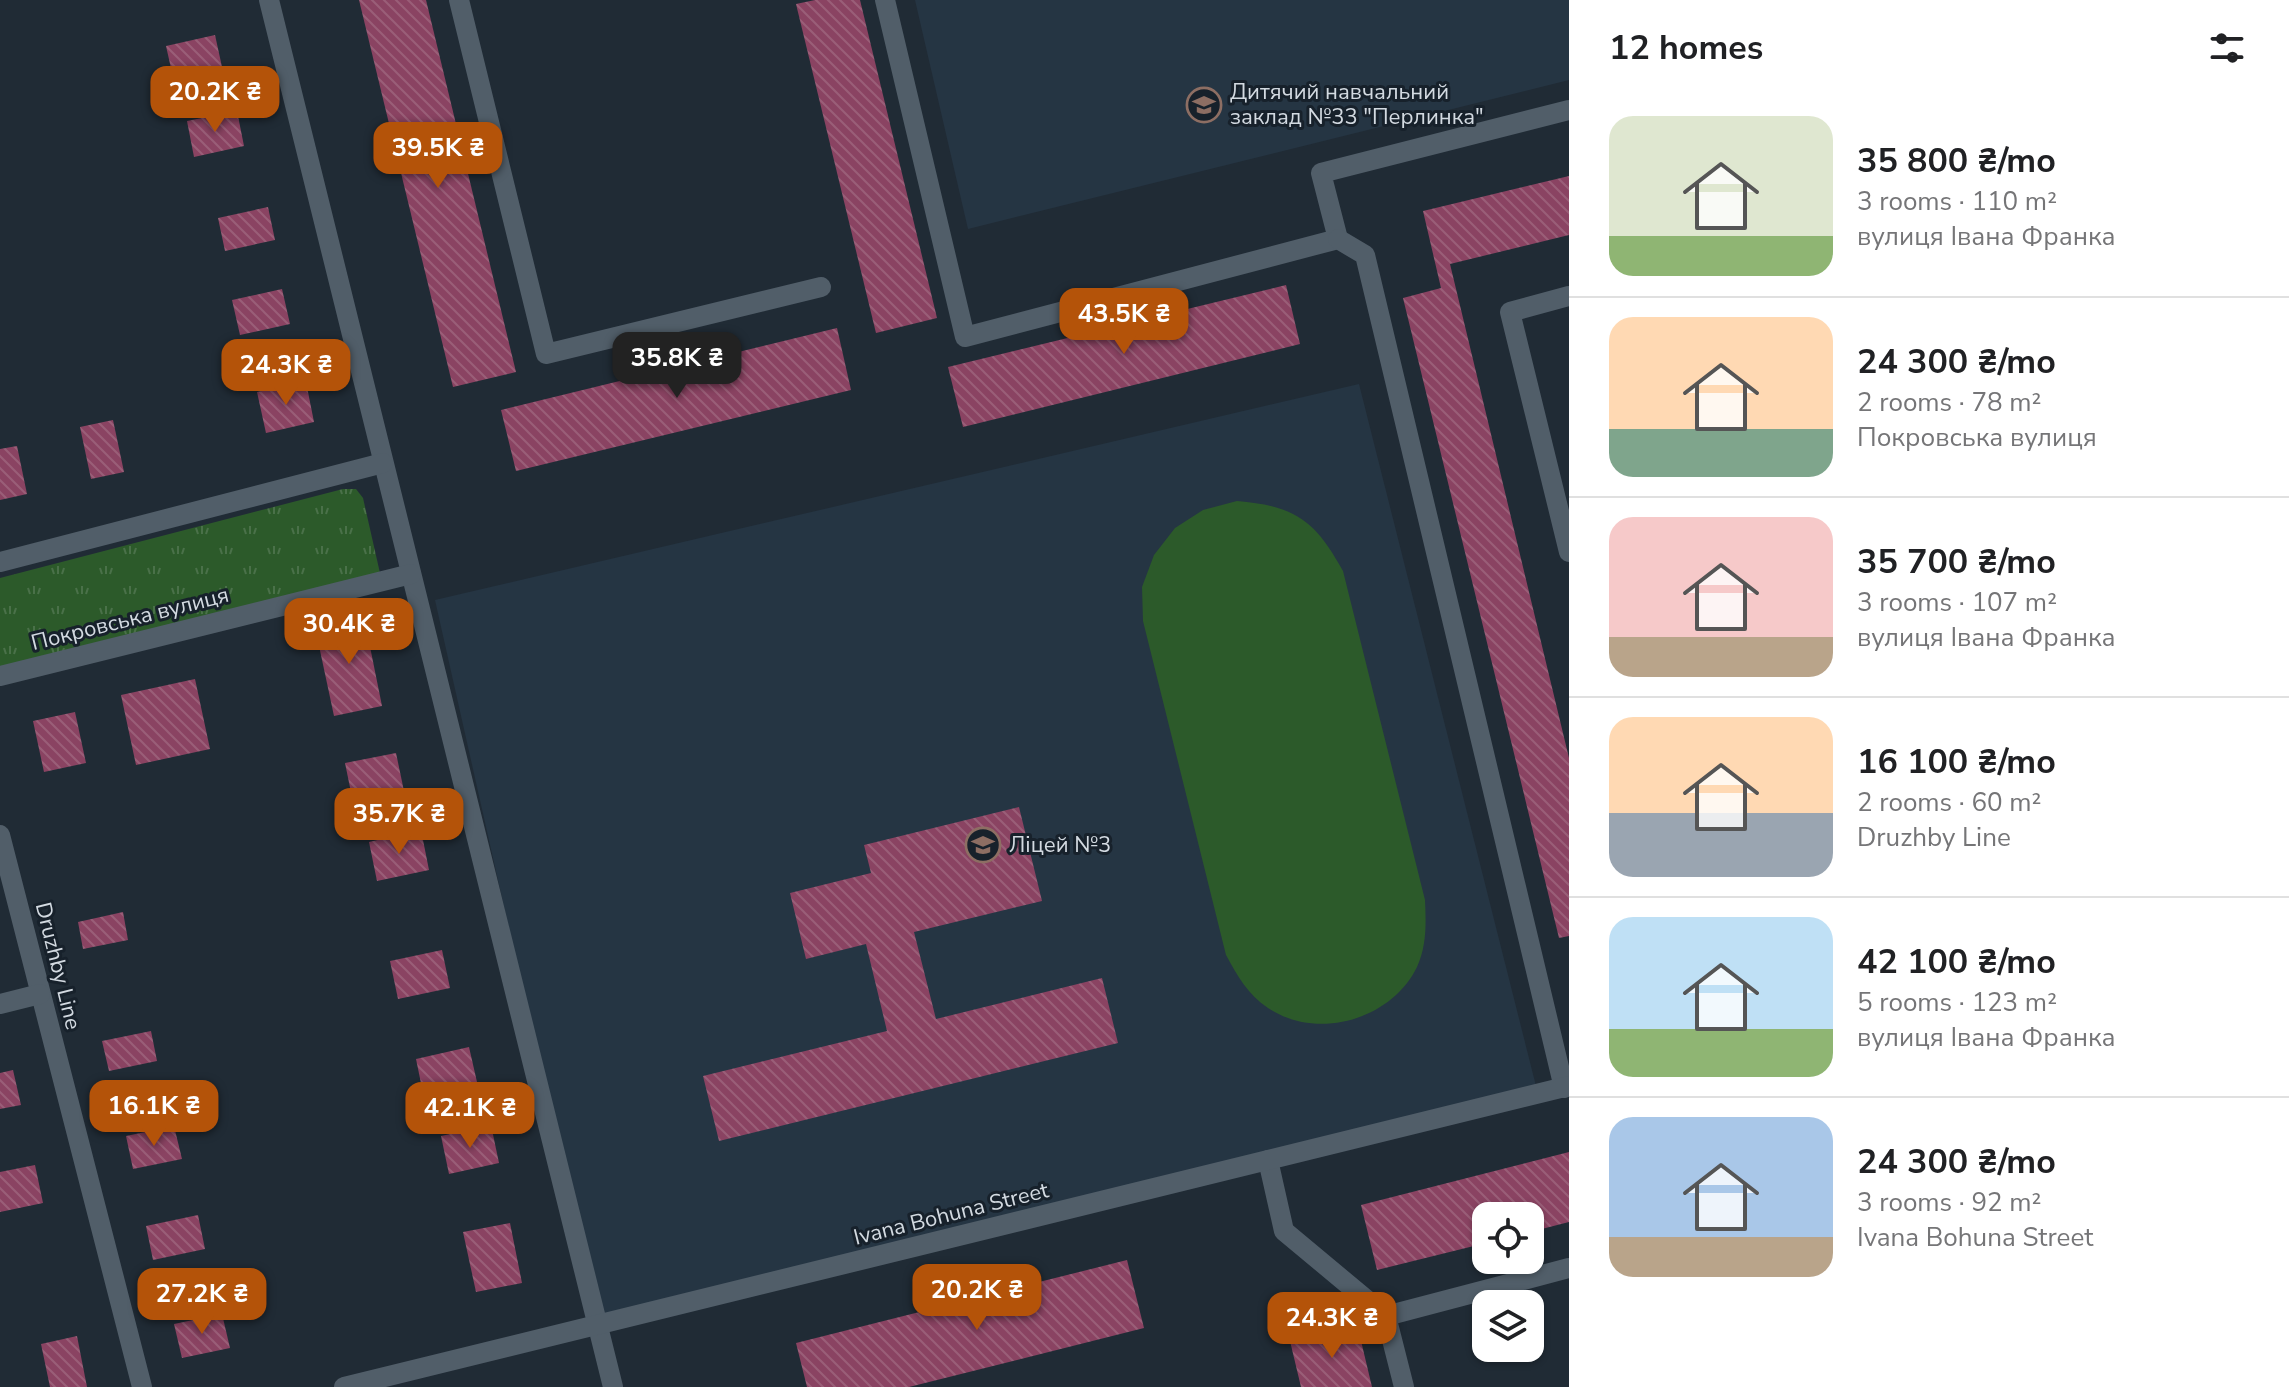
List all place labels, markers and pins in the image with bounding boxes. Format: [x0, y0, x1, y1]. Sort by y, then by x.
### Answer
pin: 20.2K ₴ [141, 66, 289, 134]
place label: Дитячий навчальний заклад №33 "Перлинка" [1230, 77, 1484, 132]
school or university icon: Дитячий навчальний заклад №33 "Перлинка" [1185, 86, 1223, 124]
pin: 39.5K ₴ [364, 122, 512, 190]
pin: 43.5K ₴ [1050, 288, 1198, 356]
pin: 35.8K ₴ [603, 332, 751, 400]
pin: 24.3K ₴ [212, 339, 360, 407]
pin: 30.4K ₴ [275, 598, 423, 666]
pin: 35.7K ₴ [325, 788, 473, 856]
school or university icon: Ліцей №3 [964, 826, 1002, 864]
place label: Ліцей №3 [1009, 830, 1111, 860]
pin: 16.1K ₴ [80, 1080, 228, 1148]
pin: 42.1K ₴ [396, 1082, 544, 1150]
pin: 20.2K ₴ [903, 1264, 1051, 1332]
pin: 27.2K ₴ [128, 1268, 276, 1336]
pin: 24.3K ₴ [1258, 1292, 1406, 1360]

